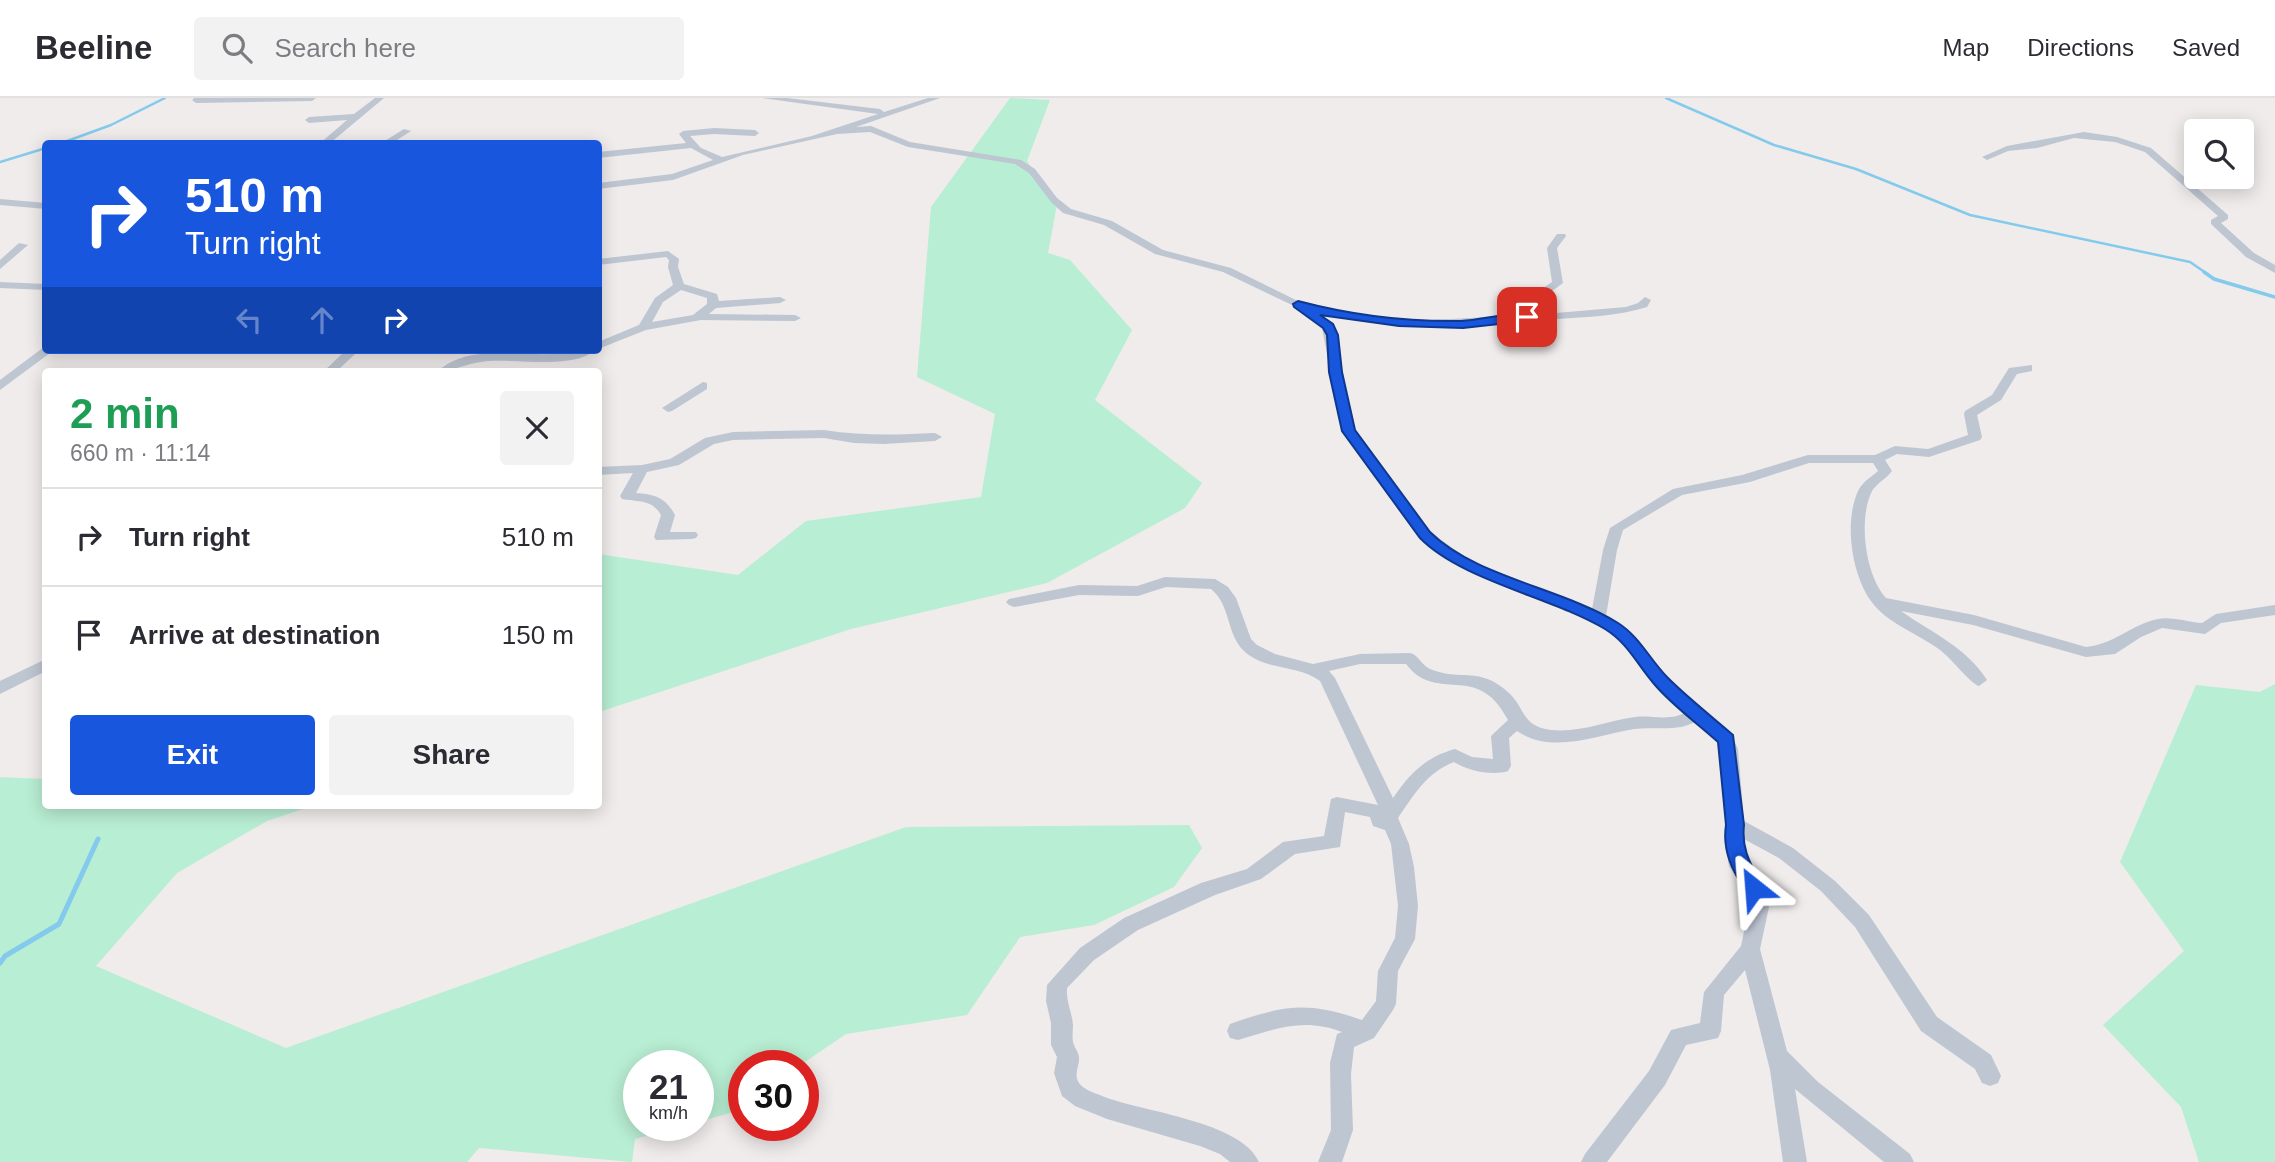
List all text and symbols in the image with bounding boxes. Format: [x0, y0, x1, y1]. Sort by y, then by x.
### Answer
search box [194, 17, 684, 80]
text: Beeline [35, 29, 152, 66]
icon: search [218, 29, 256, 67]
text: Search here [274, 33, 416, 63]
text: Map [1943, 34, 1989, 61]
text: Directions [2027, 34, 2134, 61]
text: Saved [2172, 34, 2240, 61]
map controls [2184, 119, 2254, 189]
button: search [2184, 119, 2254, 189]
icon: right [70, 168, 161, 259]
text: 510 m [185, 168, 324, 222]
text: Turn right [185, 225, 321, 261]
pin [1497, 287, 1557, 347]
icon: arrive [1508, 298, 1546, 336]
icon: left [230, 301, 268, 339]
icon: ahead [303, 301, 341, 339]
icon: right [376, 301, 414, 339]
text: 2 min [70, 390, 180, 437]
button: close [500, 391, 574, 465]
text: 660 m · 11:14 [70, 440, 210, 466]
icon: right [70, 518, 108, 556]
text: Turn right [129, 522, 250, 552]
text: 510 m [502, 522, 574, 552]
icon: arrive [70, 616, 108, 654]
text: Arrive at destination [129, 620, 380, 650]
text: 150 m [502, 620, 574, 650]
button: Exit [70, 715, 315, 795]
button: Share [329, 715, 574, 795]
position arrow [1717, 851, 1791, 925]
speed limit sign: 30 [728, 1050, 819, 1141]
text: 21 [649, 1067, 688, 1106]
text: km/h [649, 1103, 688, 1123]

